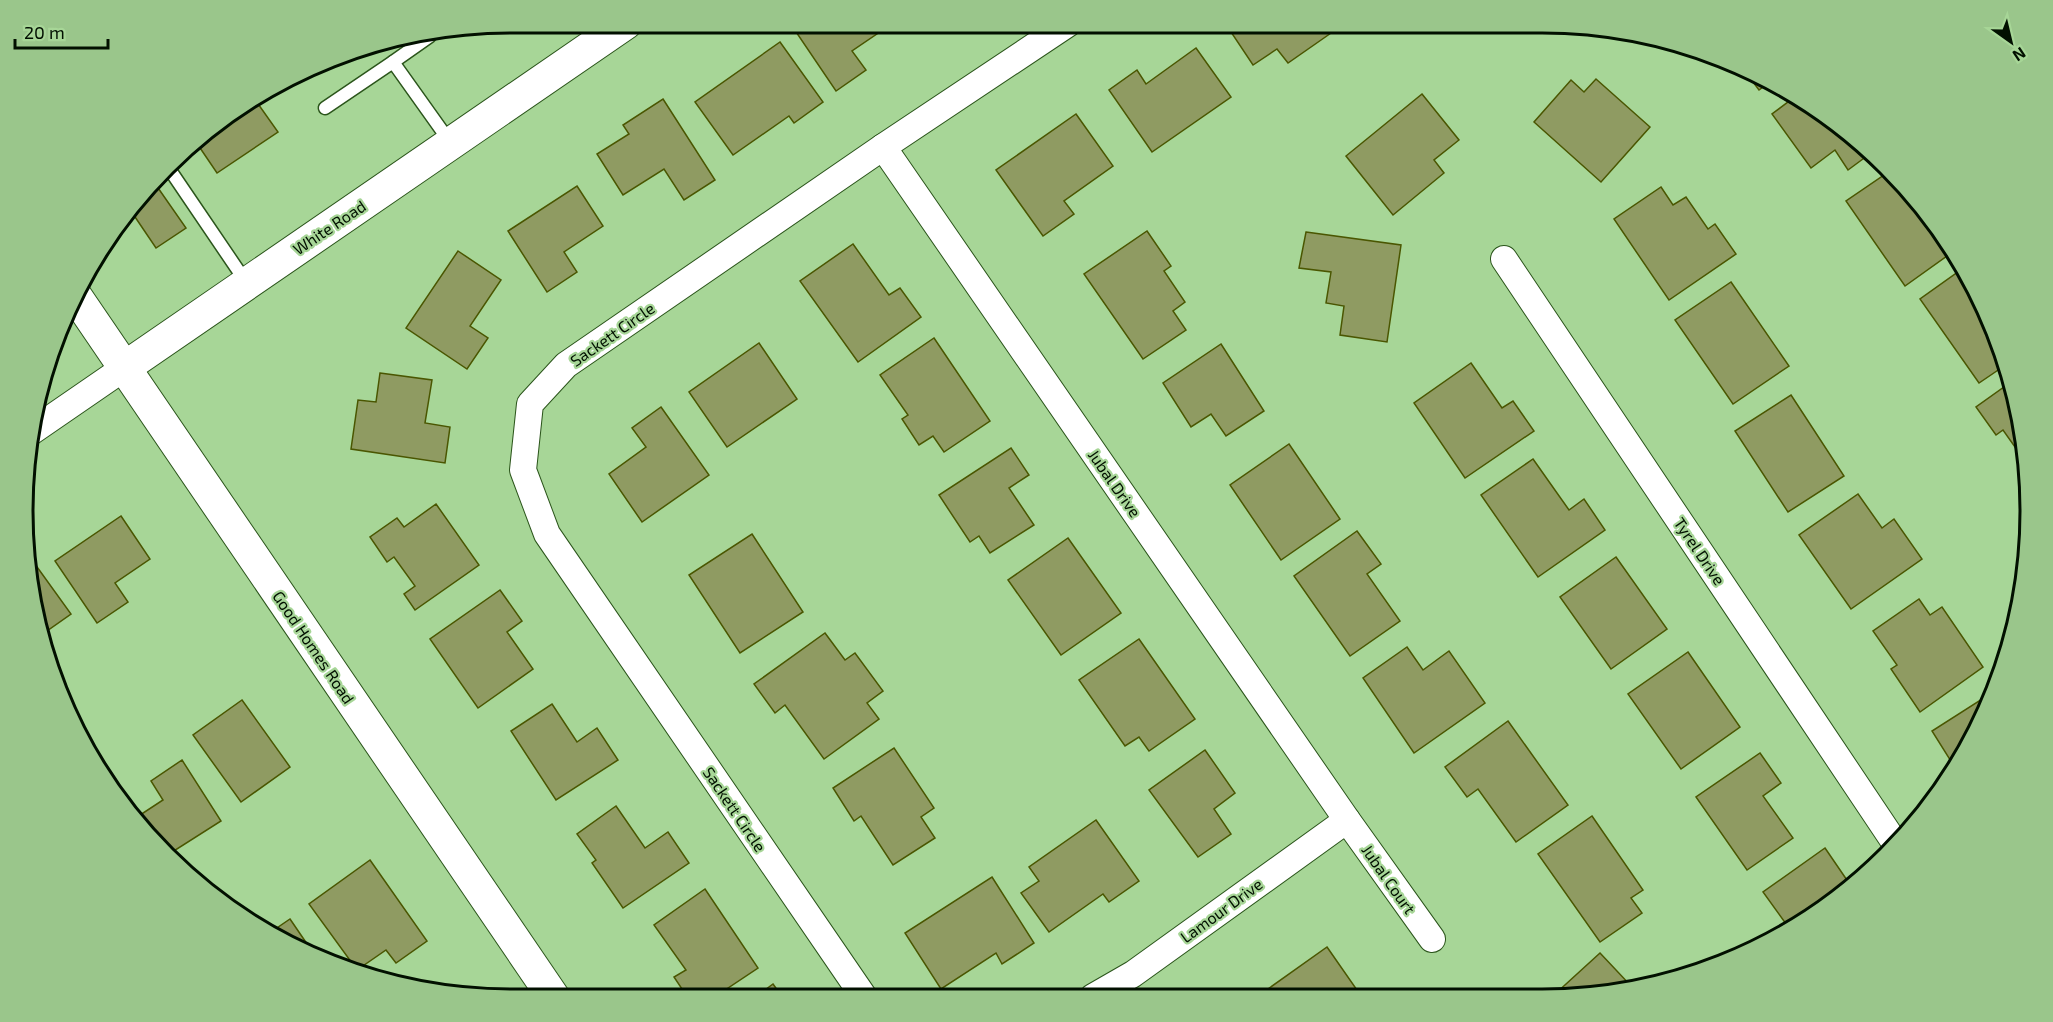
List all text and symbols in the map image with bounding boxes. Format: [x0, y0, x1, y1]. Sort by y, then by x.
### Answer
scale bar [15, 12, 108, 50]
north arrow [1981, 12, 2041, 72]
text: 20 m [24, 21, 65, 43]
text: N [2010, 44, 2030, 66]
street label: White Road [289, 196, 369, 258]
street label: Sackett Circle [566, 298, 658, 370]
street label: Jubal Drive [1085, 445, 1145, 521]
street label: Tyrel Drive [1671, 514, 1729, 588]
street label: Good Homes Road [269, 587, 359, 707]
street label: Sackett Circle [700, 763, 770, 855]
street label: Jubal Court [1358, 841, 1420, 917]
street label: Lamour Drive [1176, 874, 1266, 946]

